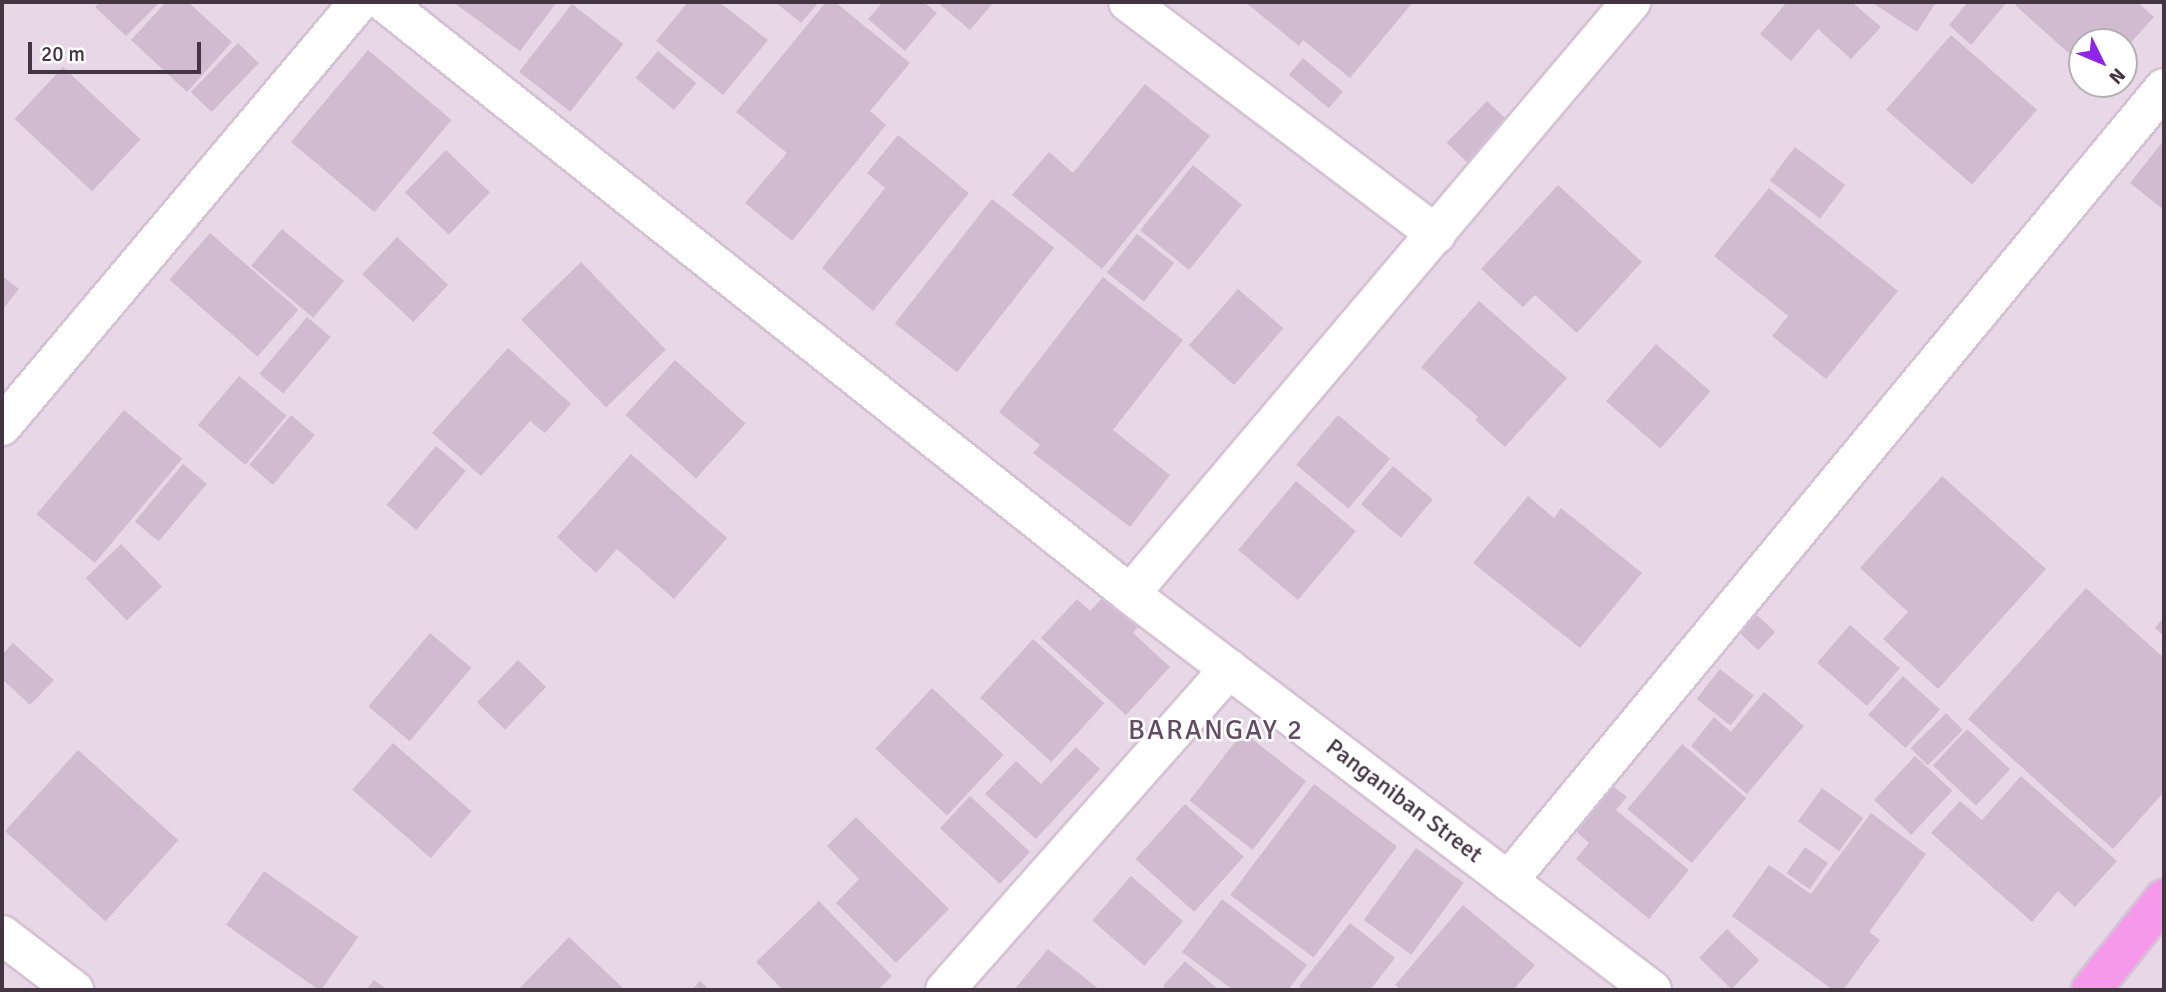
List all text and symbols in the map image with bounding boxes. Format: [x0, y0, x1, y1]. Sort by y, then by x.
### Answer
scale bar [32, 28, 205, 72]
north arrow [2068, 28, 2138, 98]
text: 20 m [41, 41, 85, 67]
text: N [2104, 63, 2130, 89]
district label: BARANGAY 2 [1129, 713, 1303, 747]
street label: Panganiban Street [1320, 733, 1488, 869]

